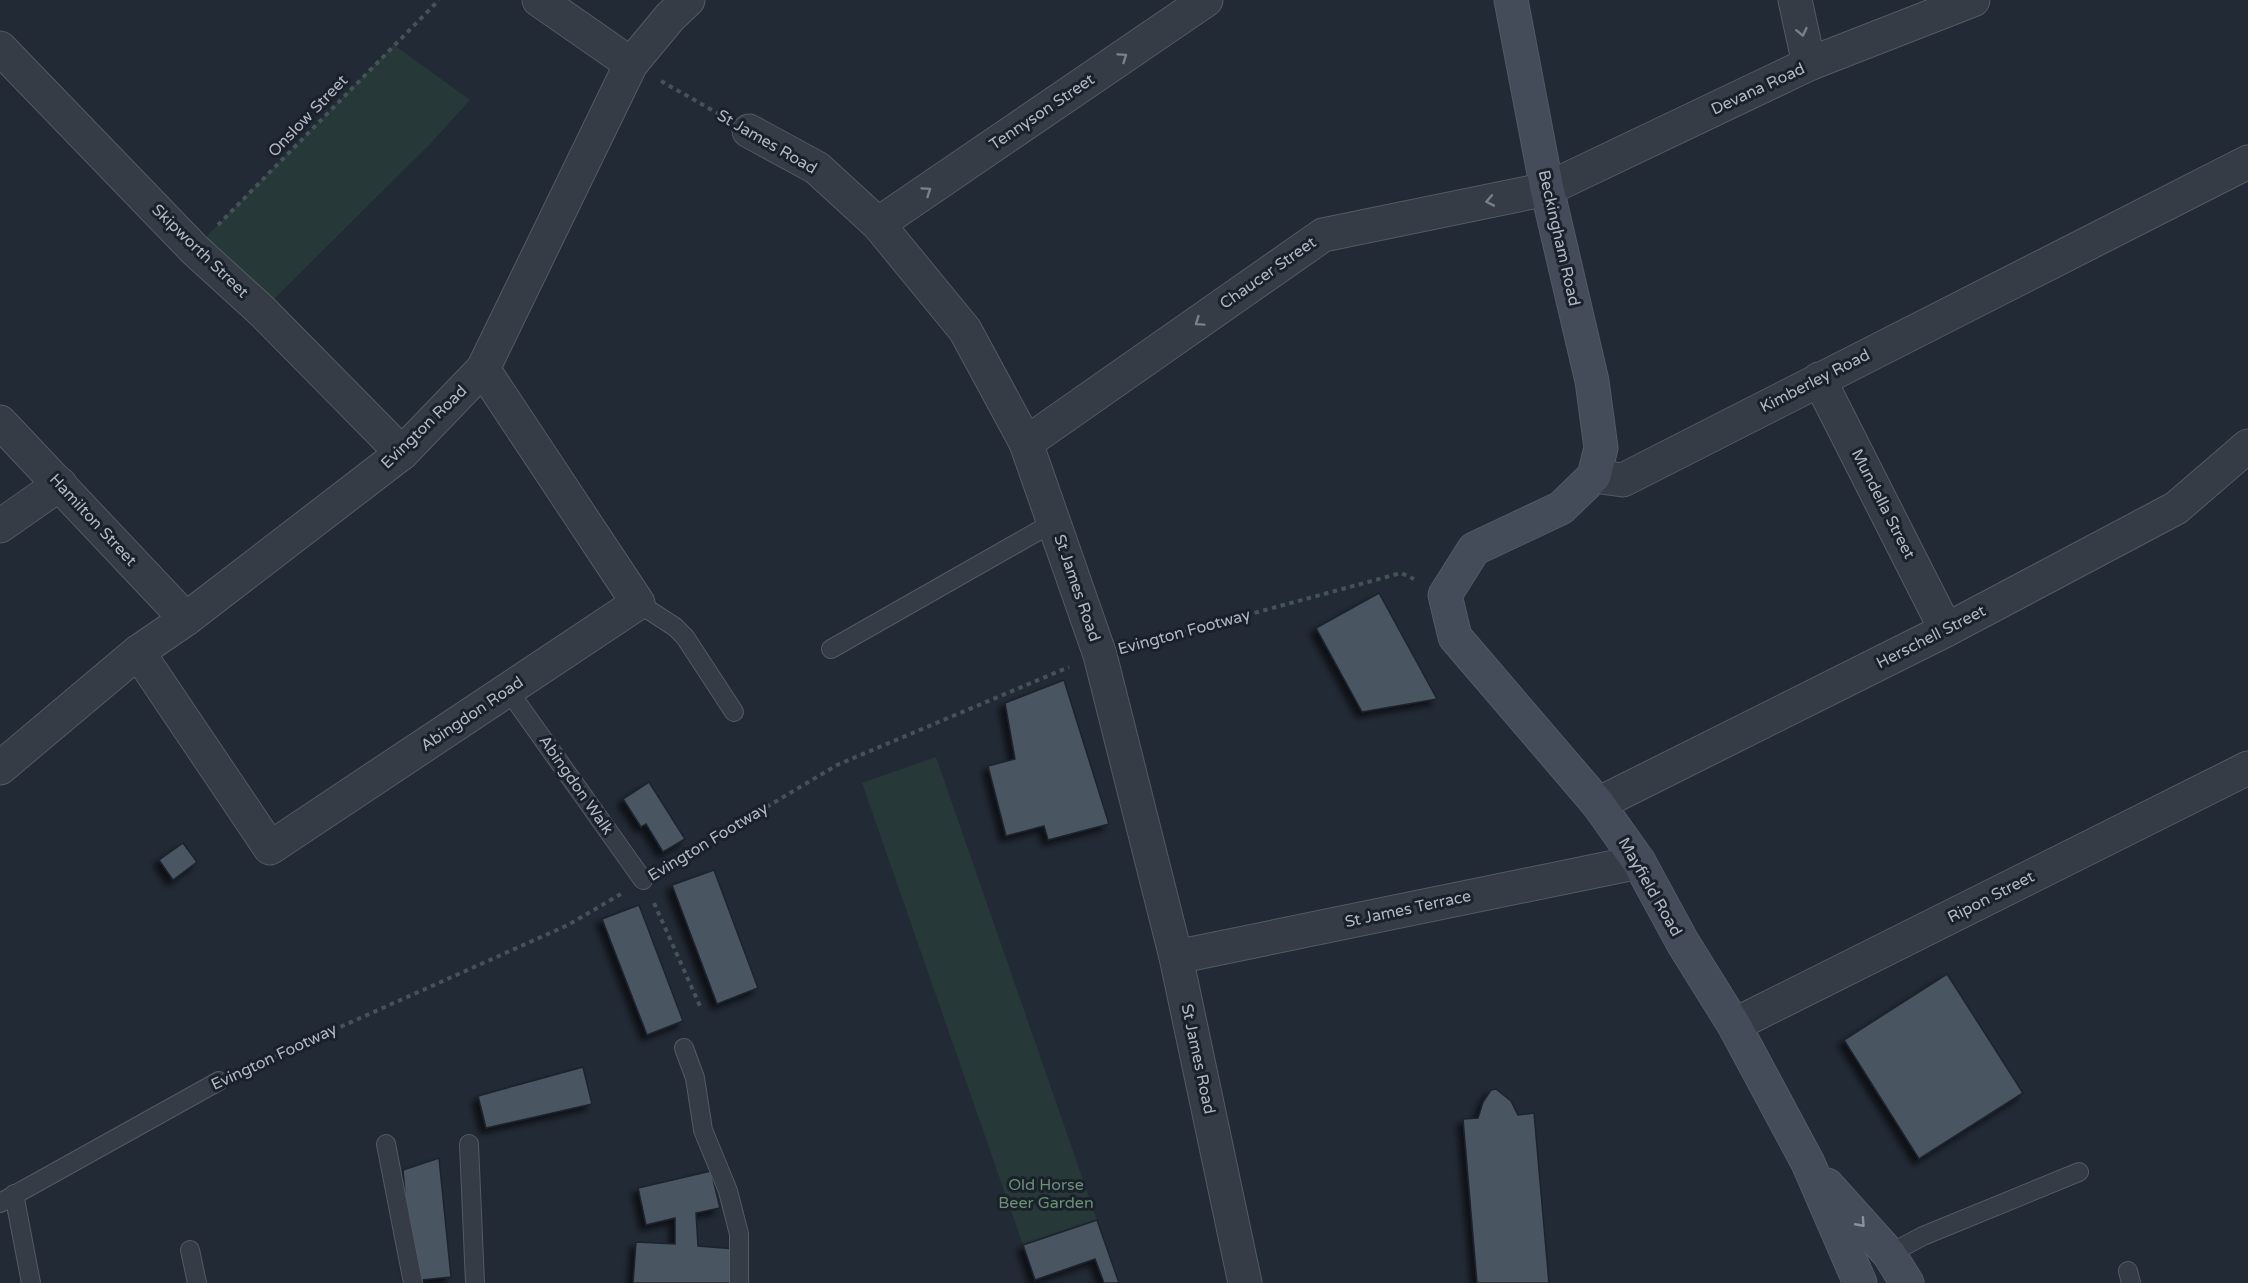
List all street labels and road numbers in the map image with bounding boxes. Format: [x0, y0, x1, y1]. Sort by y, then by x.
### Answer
street label: Devana Road [1708, 59, 1808, 119]
street label: Tennyson Street [986, 69, 1098, 155]
street label: Onslow Street [264, 71, 352, 161]
street label: St James Road [713, 105, 821, 179]
street label: Beckingham Road [1534, 168, 1584, 308]
street label: Skipworth Street [148, 200, 252, 302]
street label: Chaucer Street [1216, 232, 1320, 314]
street label: Kimberley Road [1757, 345, 1873, 417]
street label: Evington Road [377, 381, 471, 473]
street label: Mundella Street [1847, 446, 1919, 562]
street label: Hamilton Street [45, 470, 141, 570]
street label: St James Road [1049, 532, 1105, 644]
street label: Herschell Street [1873, 601, 1989, 673]
street label: Evington Footway [1116, 605, 1253, 659]
street label: Abingdon Road [417, 672, 527, 756]
street label: Abingdon Walk [534, 731, 618, 839]
street label: Evington Footway [644, 798, 772, 886]
street label: Mayfield Road [1614, 834, 1686, 940]
street label: Ripon Street [1944, 867, 2038, 927]
street label: St James Terrace [1343, 886, 1473, 932]
street label: St James Road [1177, 1002, 1219, 1116]
street label: Evington Footway [208, 1019, 340, 1095]

